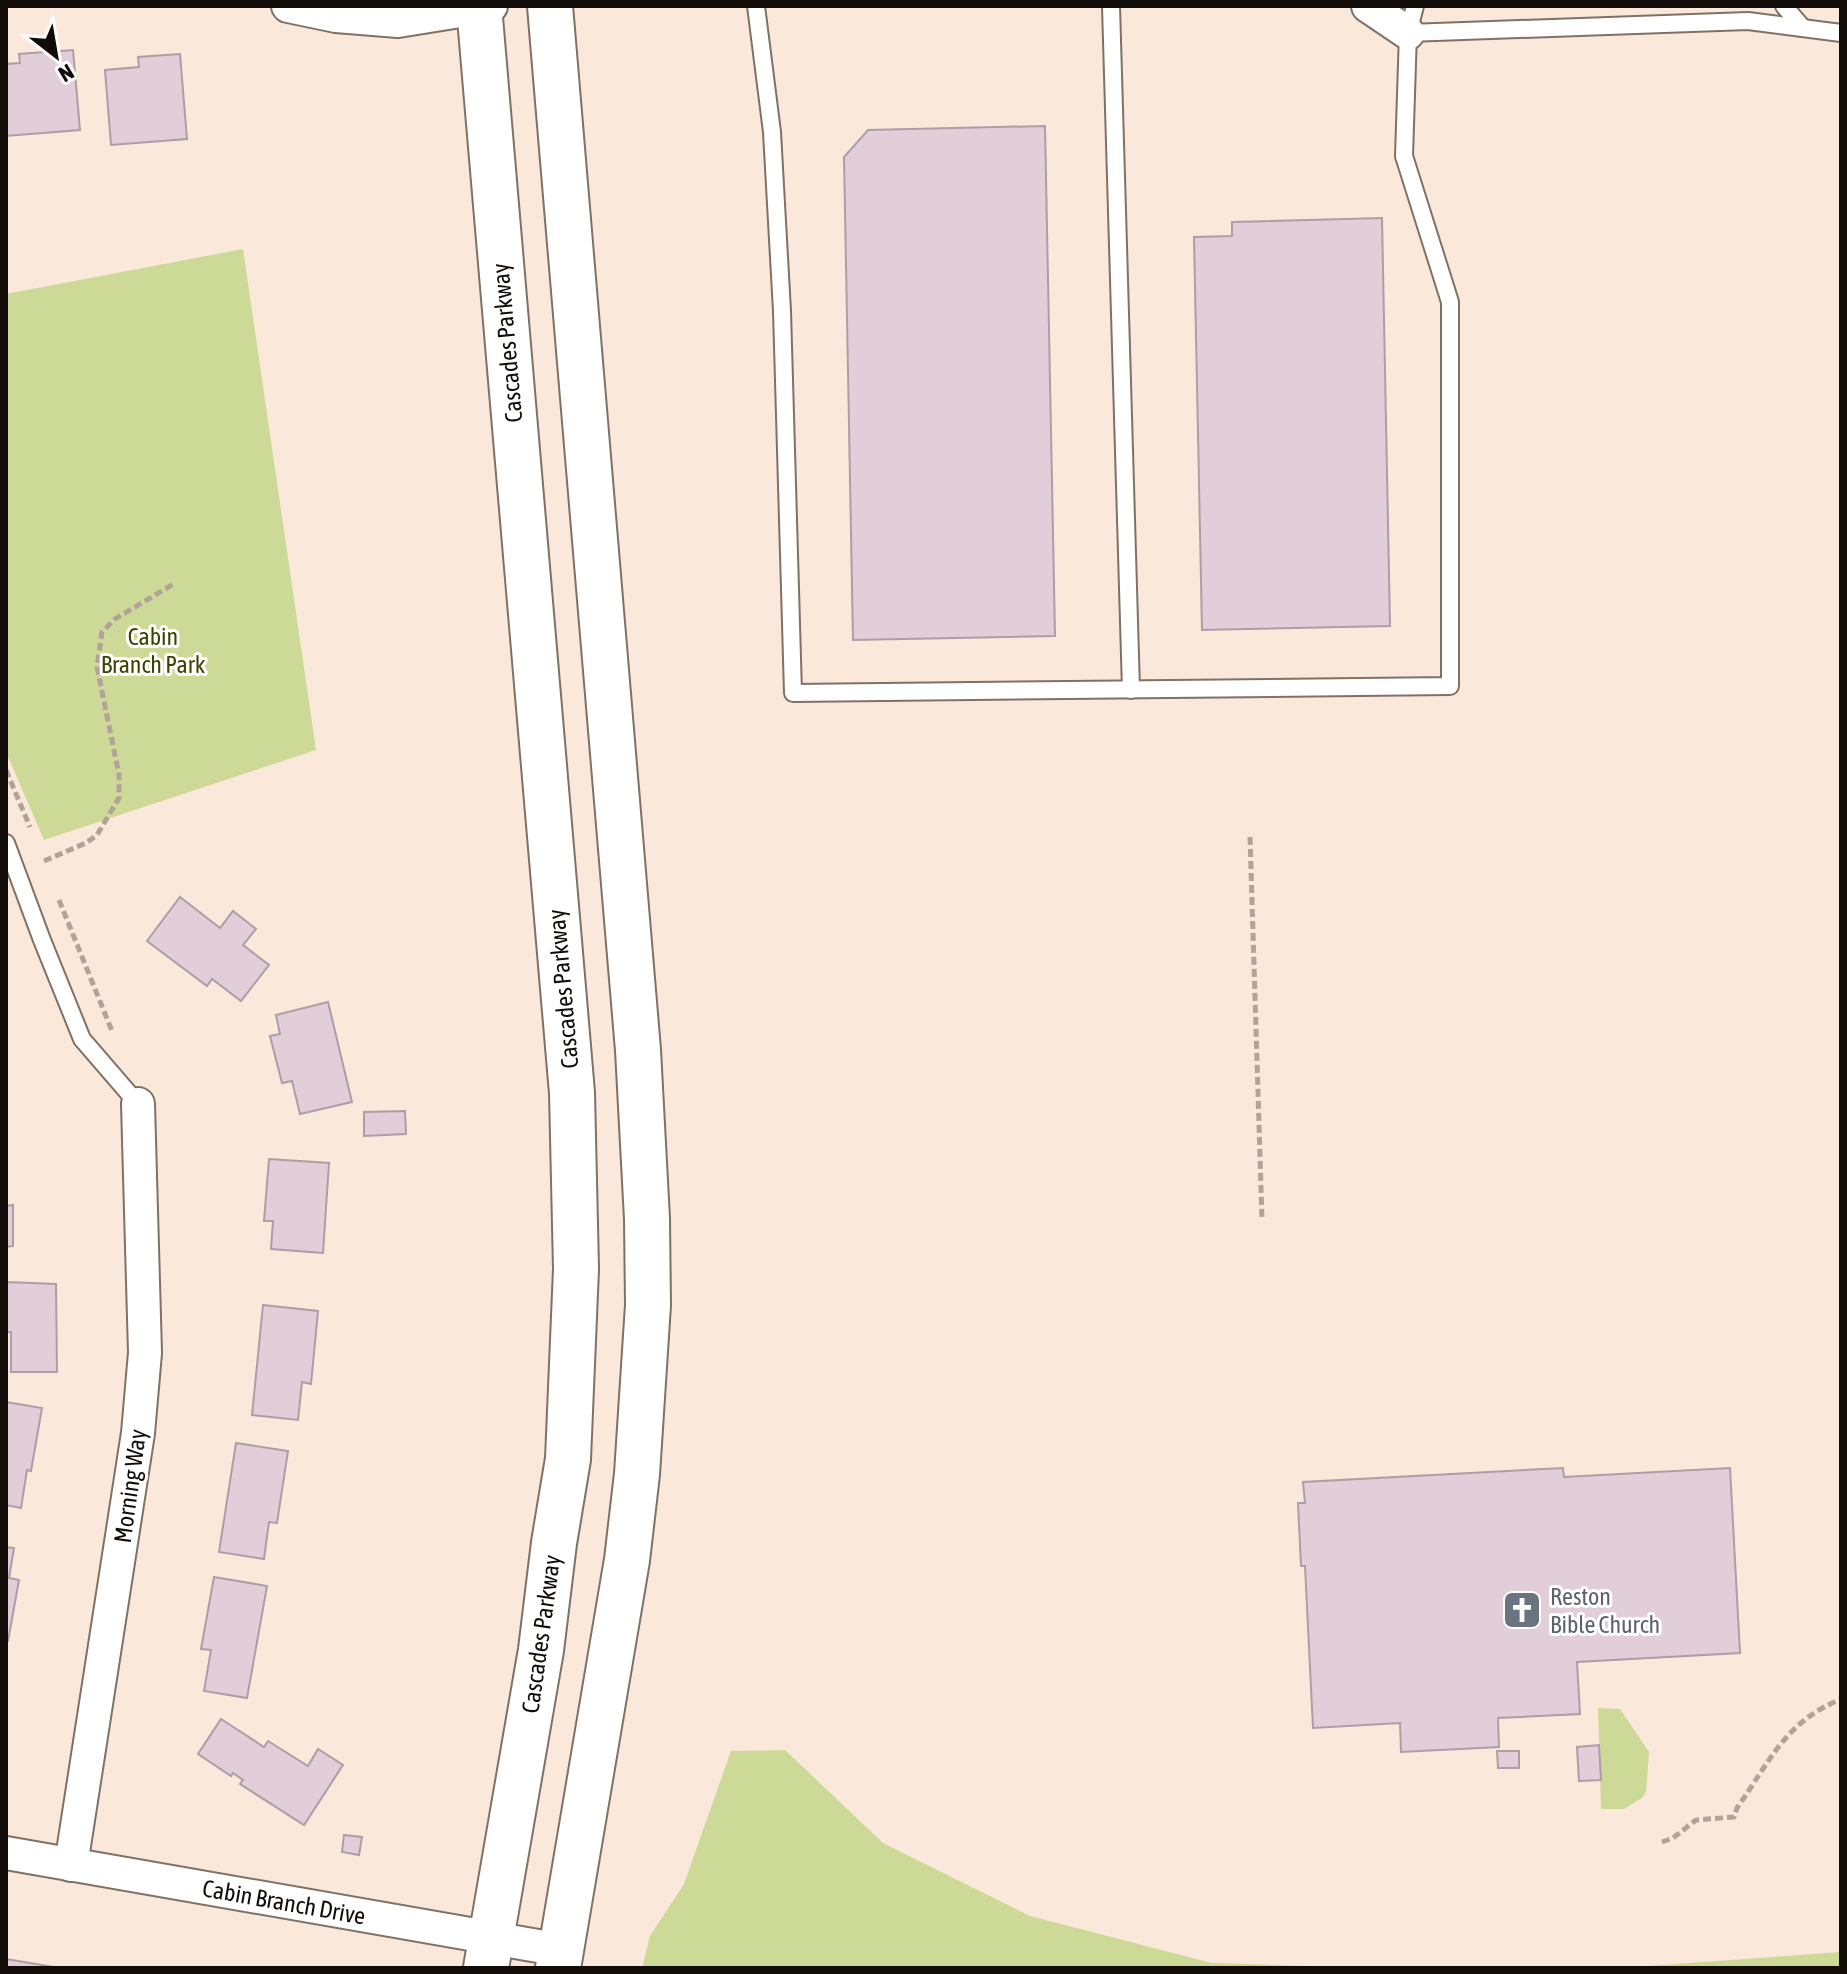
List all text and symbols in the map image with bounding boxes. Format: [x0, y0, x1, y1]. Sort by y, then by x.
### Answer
north arrow [16, 16, 96, 96]
text: N [54, 59, 79, 88]
street label: Cascades Parkway [487, 262, 527, 424]
park label: Cabin Branch Park [101, 623, 206, 678]
street label: Cascades Parkway [543, 908, 583, 1070]
street label: Morning Way [109, 1427, 151, 1545]
street label: Cascades Parkway [517, 1553, 565, 1715]
place label: Reston Bible Church [1550, 1583, 1660, 1638]
church icon: Reston Bible Church [1501, 1589, 1543, 1631]
street label: Cabin Branch Drive [200, 1874, 368, 1930]

